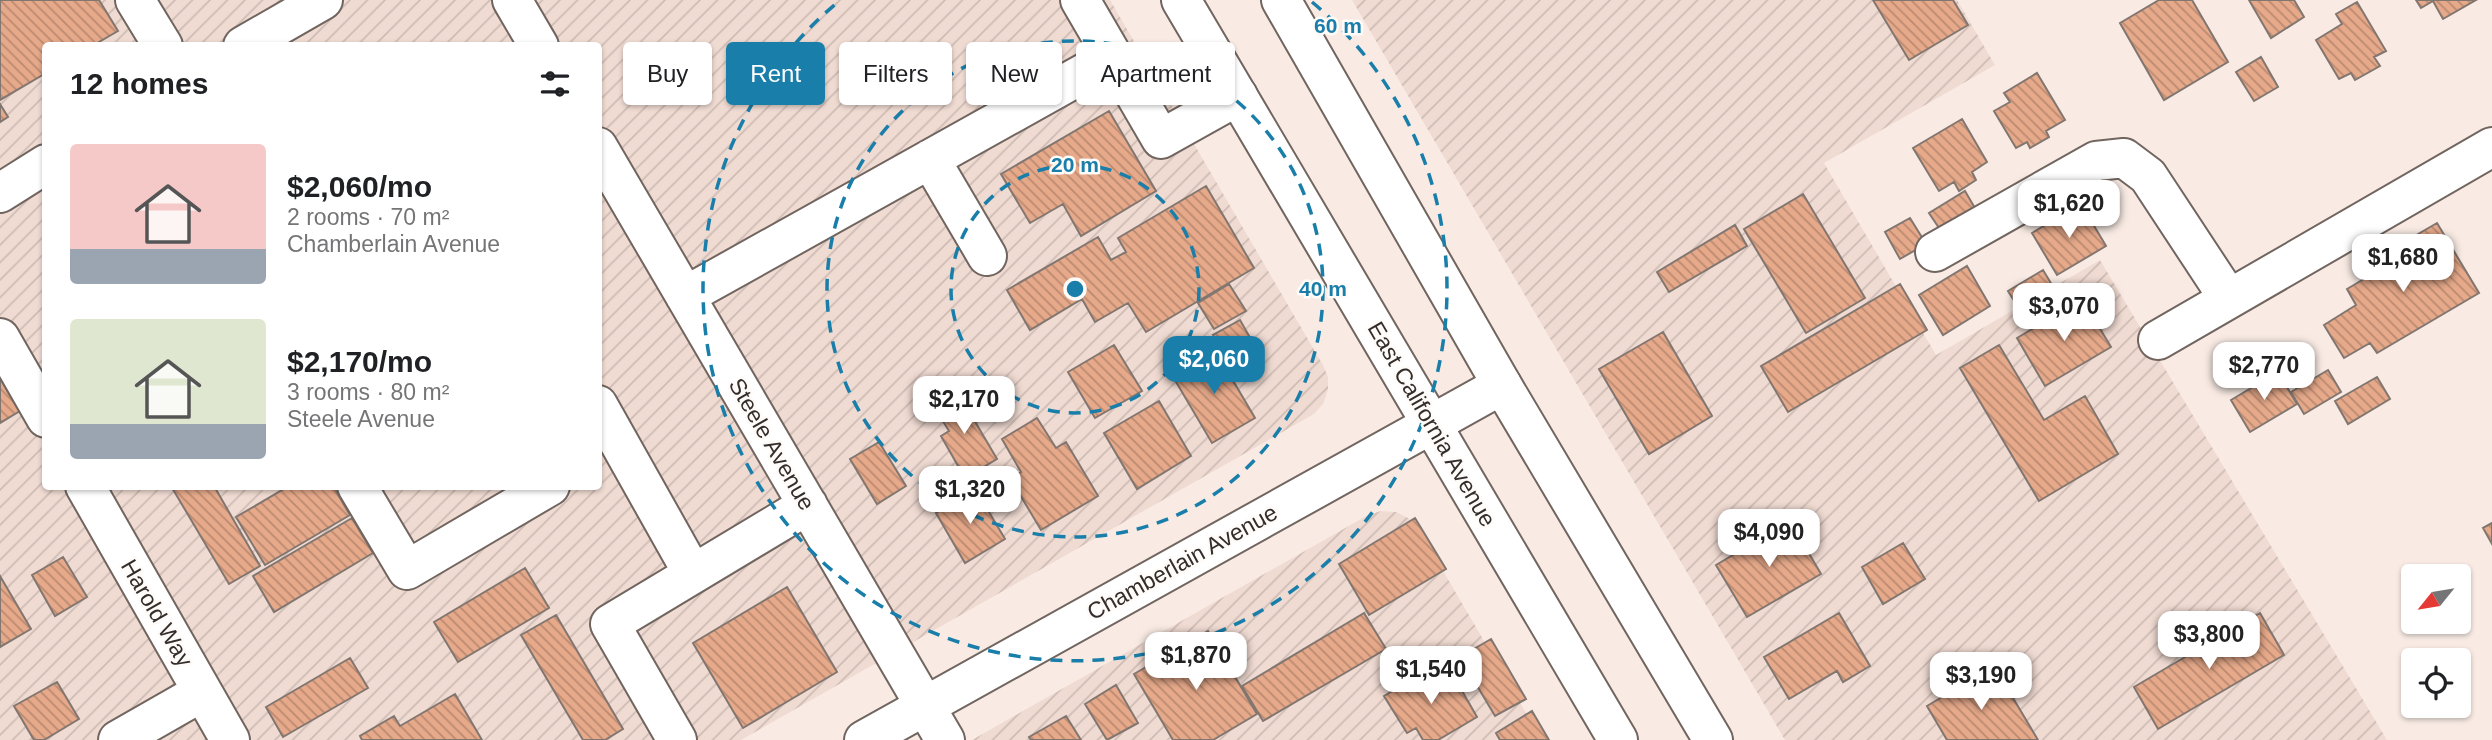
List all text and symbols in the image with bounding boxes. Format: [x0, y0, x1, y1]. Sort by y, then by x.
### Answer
text: 60 m [1314, 14, 1362, 37]
chip: Buy [623, 42, 712, 105]
chip: Rent [726, 42, 825, 105]
chip: Filters [839, 42, 952, 105]
chip: New [966, 42, 1062, 105]
chip: Apartment [1076, 42, 1235, 105]
icon: filters [536, 65, 574, 103]
text: 12 homes [70, 67, 208, 100]
text: 20 m [1051, 153, 1099, 176]
text: $2,060/mo [287, 170, 432, 203]
icon: home [126, 172, 210, 256]
pin: $1,620 [2012, 180, 2126, 240]
text: $1,620 [2034, 190, 2104, 216]
text: 2 rooms · 70 m² [287, 204, 449, 230]
text: Chamberlain Avenue [287, 231, 500, 257]
pin: $1,680 [2346, 234, 2460, 294]
text: $1,680 [2368, 244, 2438, 270]
centre of rings [1063, 277, 1087, 301]
text: 40 m [1299, 277, 1347, 300]
pin: $3,070 [2007, 284, 2121, 343]
text: $3,070 [2029, 293, 2099, 319]
street label: East California Avenue [1363, 317, 1501, 531]
pin: $2,060 [1157, 336, 1271, 396]
pin: $2,770 [2207, 342, 2321, 402]
text: $2,170/mo [287, 345, 432, 378]
text: $2,060 [1179, 346, 1249, 372]
icon: home [126, 347, 210, 431]
text: $2,770 [2229, 352, 2299, 378]
street label: Steele Avenue [724, 373, 820, 515]
pin: $2,170 [907, 376, 1021, 436]
text: 3 rooms · 80 m² [287, 379, 449, 405]
text: $2,170 [929, 386, 999, 412]
text: Steele Avenue [287, 406, 435, 432]
pin: $1,320 [913, 466, 1027, 526]
text: $1,320 [935, 476, 1005, 502]
street label: Chamberlain Avenue [1083, 499, 1281, 625]
pin: $4,090 [1712, 510, 1826, 569]
text: $4,090 [1734, 519, 1804, 545]
street label: Harold Way [116, 555, 198, 672]
north arrow [2401, 564, 2471, 634]
map controls [2401, 564, 2471, 718]
pin: $3,800 [2152, 612, 2266, 671]
text: $3,800 [2174, 621, 2244, 647]
pin: $1,870 [1139, 632, 1253, 692]
text: $1,870 [1161, 642, 1231, 668]
pin: $1,540 [1374, 646, 1488, 706]
button: locate [2401, 648, 2471, 718]
pin: $3,190 [1924, 652, 2038, 712]
text: $1,540 [1396, 656, 1466, 682]
text: $3,190 [1946, 662, 2016, 688]

